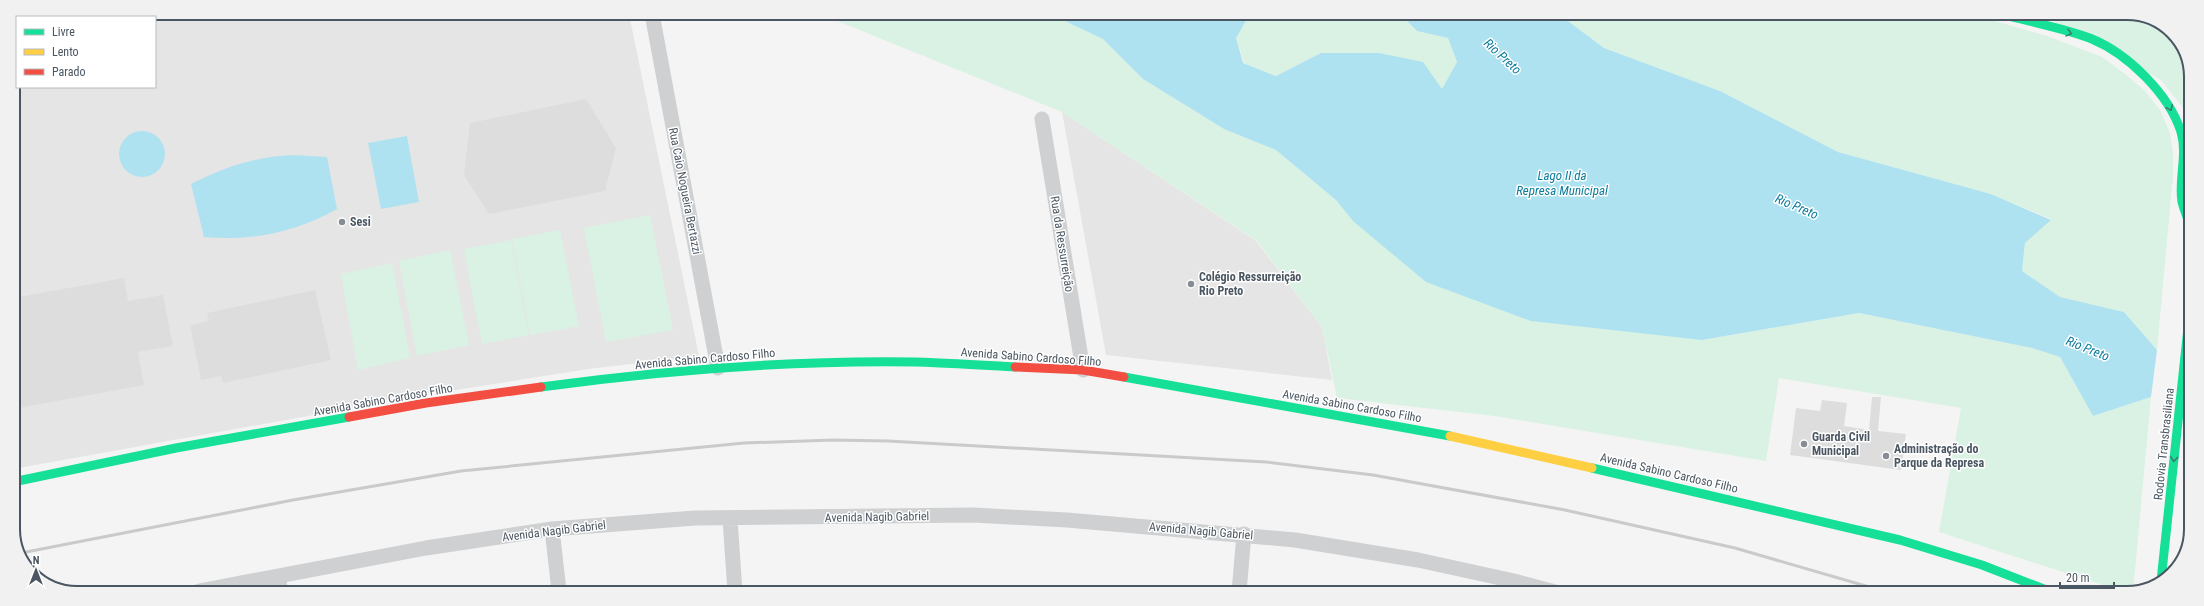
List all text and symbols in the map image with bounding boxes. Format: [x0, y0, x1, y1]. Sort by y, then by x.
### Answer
legend [16, 16, 156, 88]
text: Livre [52, 25, 75, 39]
one-way arrow [2065, 28, 2072, 37]
water label: Rio Preto [1481, 35, 1524, 77]
text: Lento [52, 45, 79, 59]
text: Parado [52, 65, 85, 79]
one-way arrow [2165, 104, 2173, 112]
street label: Rua Caio Nogueira Bertazzi [666, 126, 704, 256]
water label: Lago II da Represa Municipal [1516, 168, 1609, 198]
water label: Rio Preto [1773, 191, 1821, 222]
street label: Rua da Ressurreição [1048, 195, 1076, 293]
place label: Sesi [350, 215, 371, 229]
marker: Sesi [337, 217, 347, 227]
place label: Colégio Ressurreição Rio Preto [1199, 270, 1301, 298]
marker: Colégio Ressurreição Rio Preto [1186, 279, 1196, 289]
water label: Rio Preto [2064, 333, 2112, 364]
street label: Avenida Sabino Cardoso Filho [960, 345, 1102, 369]
street label: Avenida Sabino Cardoso Filho [634, 346, 776, 372]
street label: Avenida Sabino Cardoso Filho [312, 381, 454, 419]
street label: Avenida Sabino Cardoso Filho [1281, 387, 1423, 425]
street label: Rodovia Transbrasiliana [2151, 387, 2177, 501]
place label: Guarda Civil Municipal [1812, 430, 1870, 458]
marker: Guarda Civil Municipal [1799, 439, 1809, 449]
place label: Administração do Parque da Represa [1894, 442, 1984, 470]
street label: Avenida Sabino Cardoso Filho [1599, 450, 1739, 496]
marker: Administração do Parque da Represa [1881, 451, 1891, 461]
one-way arrow [2170, 456, 2179, 463]
street label: Avenida Nagib Gabriel [825, 509, 929, 525]
street label: Avenida Nagib Gabriel [501, 518, 607, 544]
street label: Avenida Nagib Gabriel [1148, 519, 1254, 543]
north arrow [16, 550, 56, 590]
text: N [33, 554, 40, 567]
scale bar [2060, 564, 2114, 590]
text: 20 m [2066, 571, 2090, 585]

